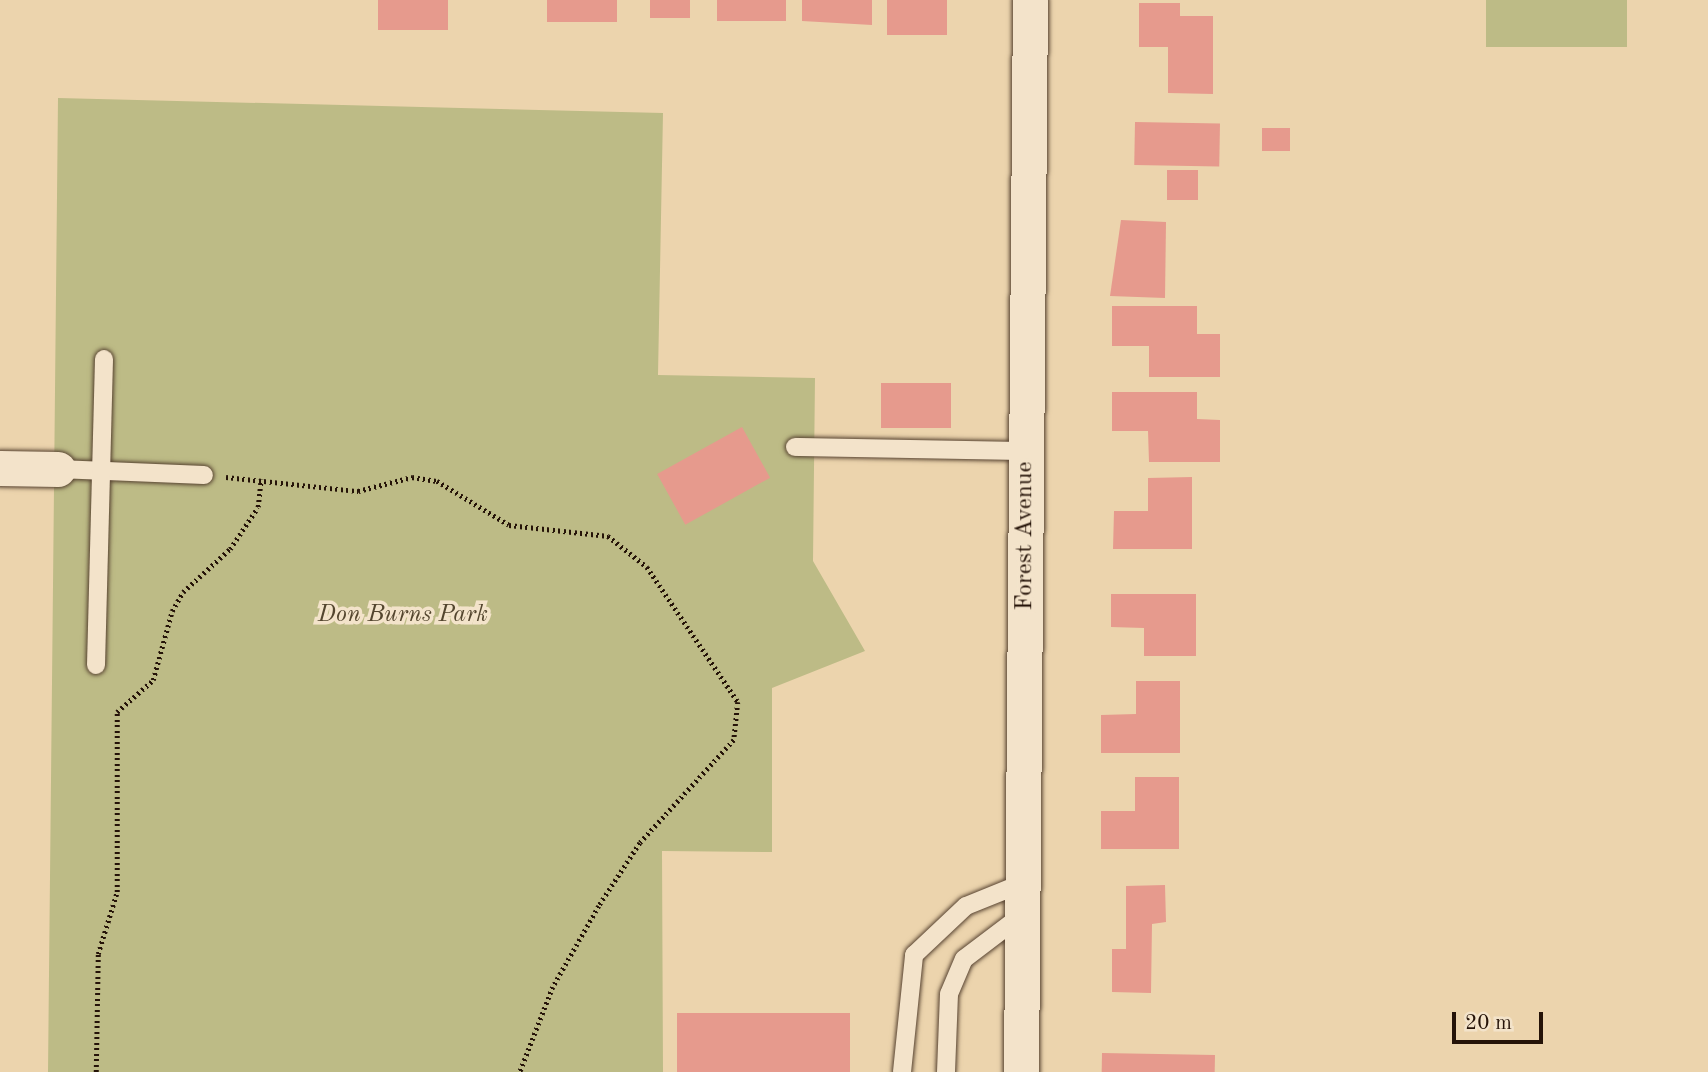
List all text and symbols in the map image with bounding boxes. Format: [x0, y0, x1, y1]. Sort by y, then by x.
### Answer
street label: Forest Avenue [1012, 461, 1040, 611]
park label: Don Burns Park [318, 602, 488, 630]
scale bar [1456, 998, 1547, 1042]
text: 20 m [1465, 1013, 1512, 1034]

